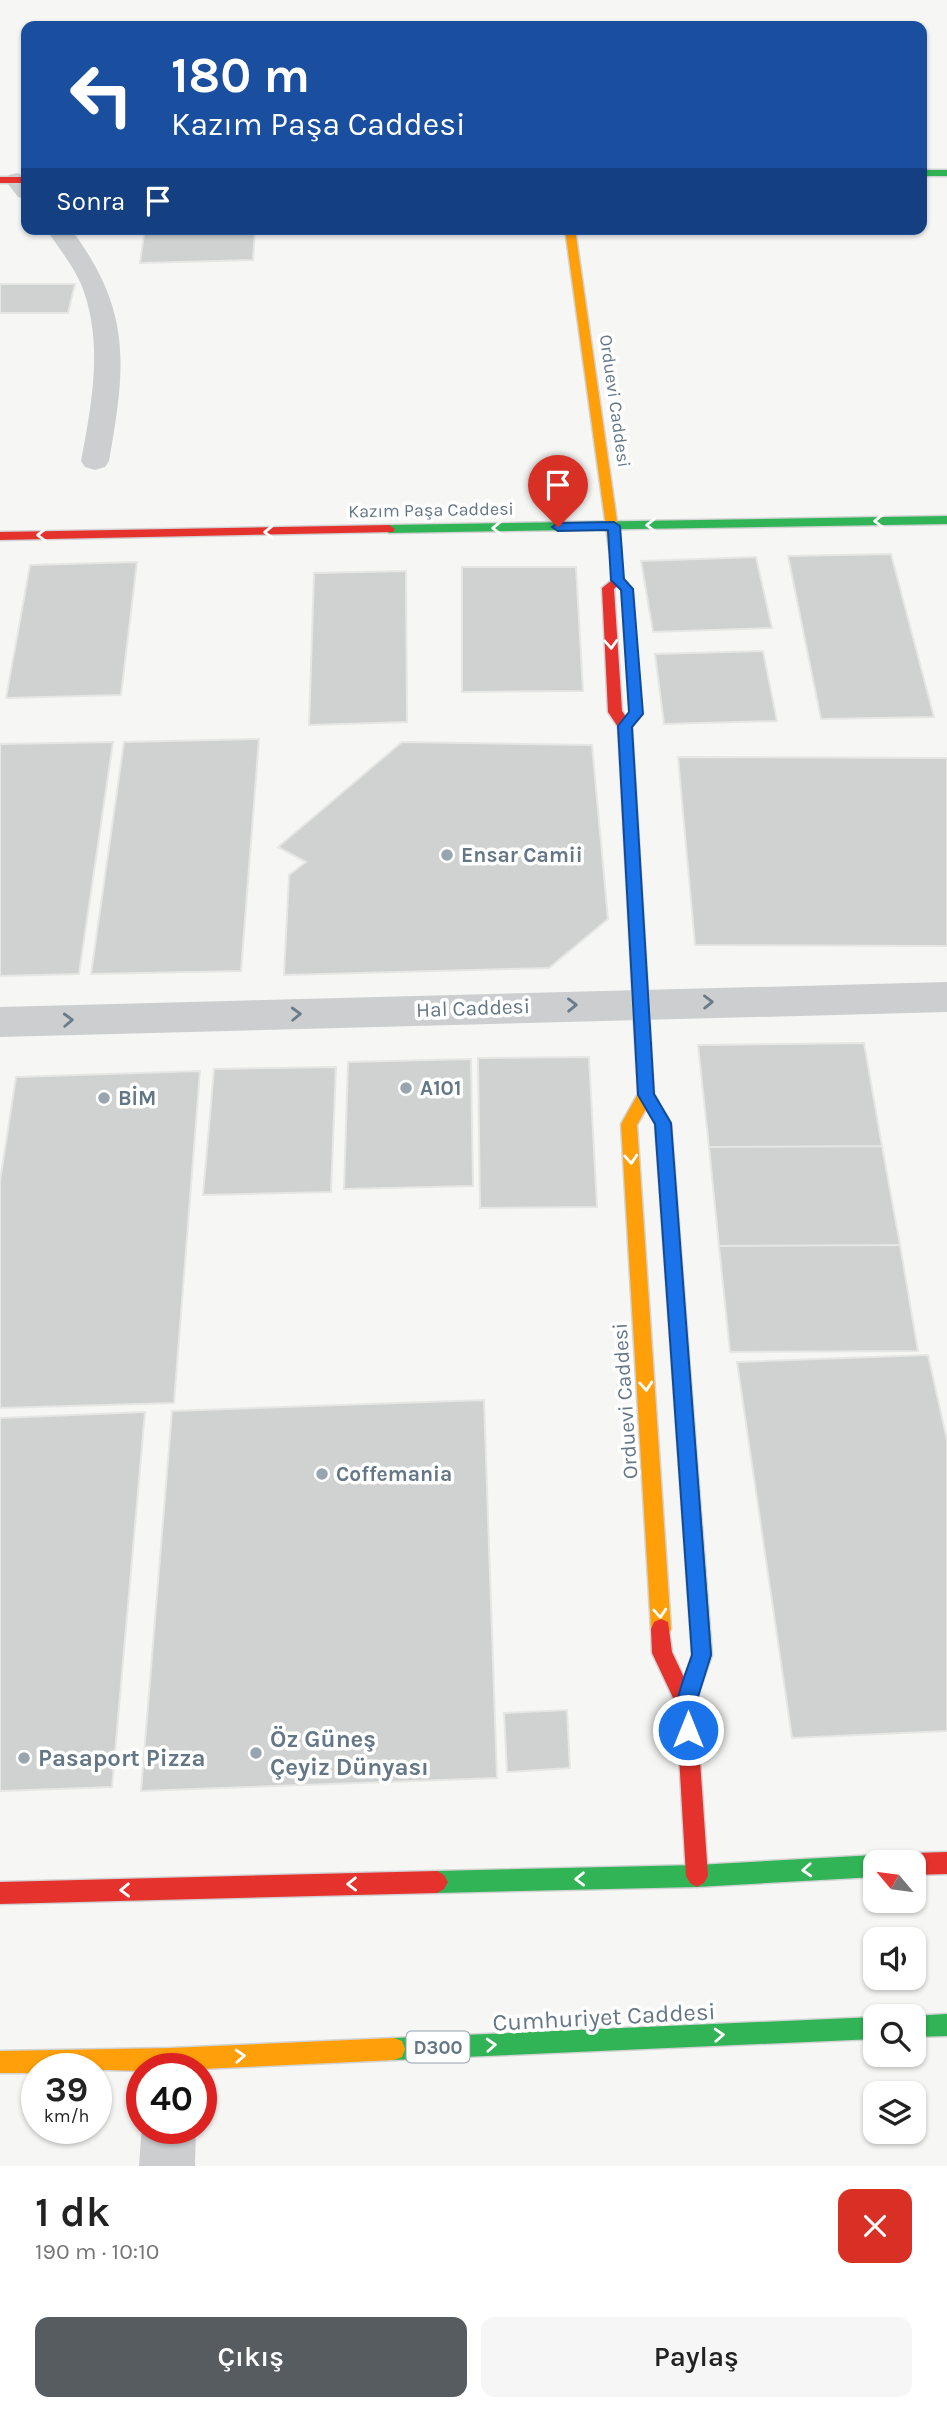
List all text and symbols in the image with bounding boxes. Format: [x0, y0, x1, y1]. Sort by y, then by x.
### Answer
text: 180 m [171, 47, 310, 104]
icon: left [56, 49, 147, 140]
text: Kazım Paşa Caddesi [171, 106, 466, 143]
icon: arrive [139, 182, 177, 220]
text: Sonra [56, 186, 125, 217]
street label: Orduevi Caddesi [595, 333, 635, 469]
pin [528, 455, 588, 527]
icon: arrive [539, 466, 577, 504]
street label: Kazım Paşa Caddesi [348, 498, 514, 522]
one-way arrow [873, 514, 884, 529]
one-way arrow [646, 517, 656, 533]
one-way arrow [491, 520, 501, 536]
one-way arrow [263, 524, 274, 539]
one-way arrow [36, 528, 47, 543]
one-way arrow [603, 638, 618, 649]
place label: Ensar Camii [461, 843, 583, 867]
marker: Ensar Camii [439, 847, 455, 863]
street label: Hal Caddesi [416, 994, 530, 1022]
one-way arrow [703, 994, 714, 1010]
one-way arrow [567, 998, 578, 1013]
one-way arrow [290, 1006, 301, 1021]
one-way arrow [63, 1012, 74, 1028]
place label: A101 [420, 1076, 461, 1100]
marker: A101 [398, 1080, 414, 1096]
place label: BİM [118, 1085, 156, 1110]
marker: BİM [96, 1090, 112, 1106]
one-way arrow [623, 1154, 638, 1165]
street label: Orduevi Caddesi [608, 1322, 642, 1480]
one-way arrow [638, 1381, 653, 1392]
place label: Coffemania [336, 1462, 452, 1486]
marker: Coffemania [314, 1466, 330, 1482]
one-way arrow [652, 1608, 667, 1619]
position arrow [651, 1693, 725, 1767]
place label: Öz Güneş Çeyiz Dünyası [270, 1725, 429, 1781]
place label: Pasaport Pizza [38, 1744, 205, 1772]
marker: Öz Güneş Çeyiz Dünyası [248, 1745, 264, 1761]
marker: Pasaport Pizza [16, 1750, 32, 1766]
north arrow [863, 1850, 926, 1913]
map controls [863, 1850, 926, 2144]
one-way arrow [801, 1862, 812, 1877]
one-way arrow [574, 1871, 585, 1886]
one-way arrow [346, 1877, 357, 1892]
one-way arrow [119, 1883, 130, 1898]
button: sound [863, 1927, 926, 1990]
street label: Cumhuriyet Caddesi [492, 1997, 716, 2037]
button: search [863, 2004, 926, 2067]
one-way arrow [713, 2027, 724, 2042]
road number: D300 [406, 2032, 470, 2062]
one-way arrow [486, 2037, 497, 2052]
one-way arrow [234, 2048, 245, 2063]
speed limit sign: 40 [126, 2053, 217, 2144]
text: 39 [45, 2069, 88, 2110]
button: layers [863, 2081, 926, 2144]
text: km/h [44, 2105, 89, 2127]
text: 1 dk [35, 2187, 110, 2237]
button: close [838, 2189, 912, 2263]
text: 190 m · 10:10 [35, 2238, 159, 2265]
button: Çıkış [35, 2317, 467, 2397]
button: Paylaş [481, 2317, 912, 2397]

